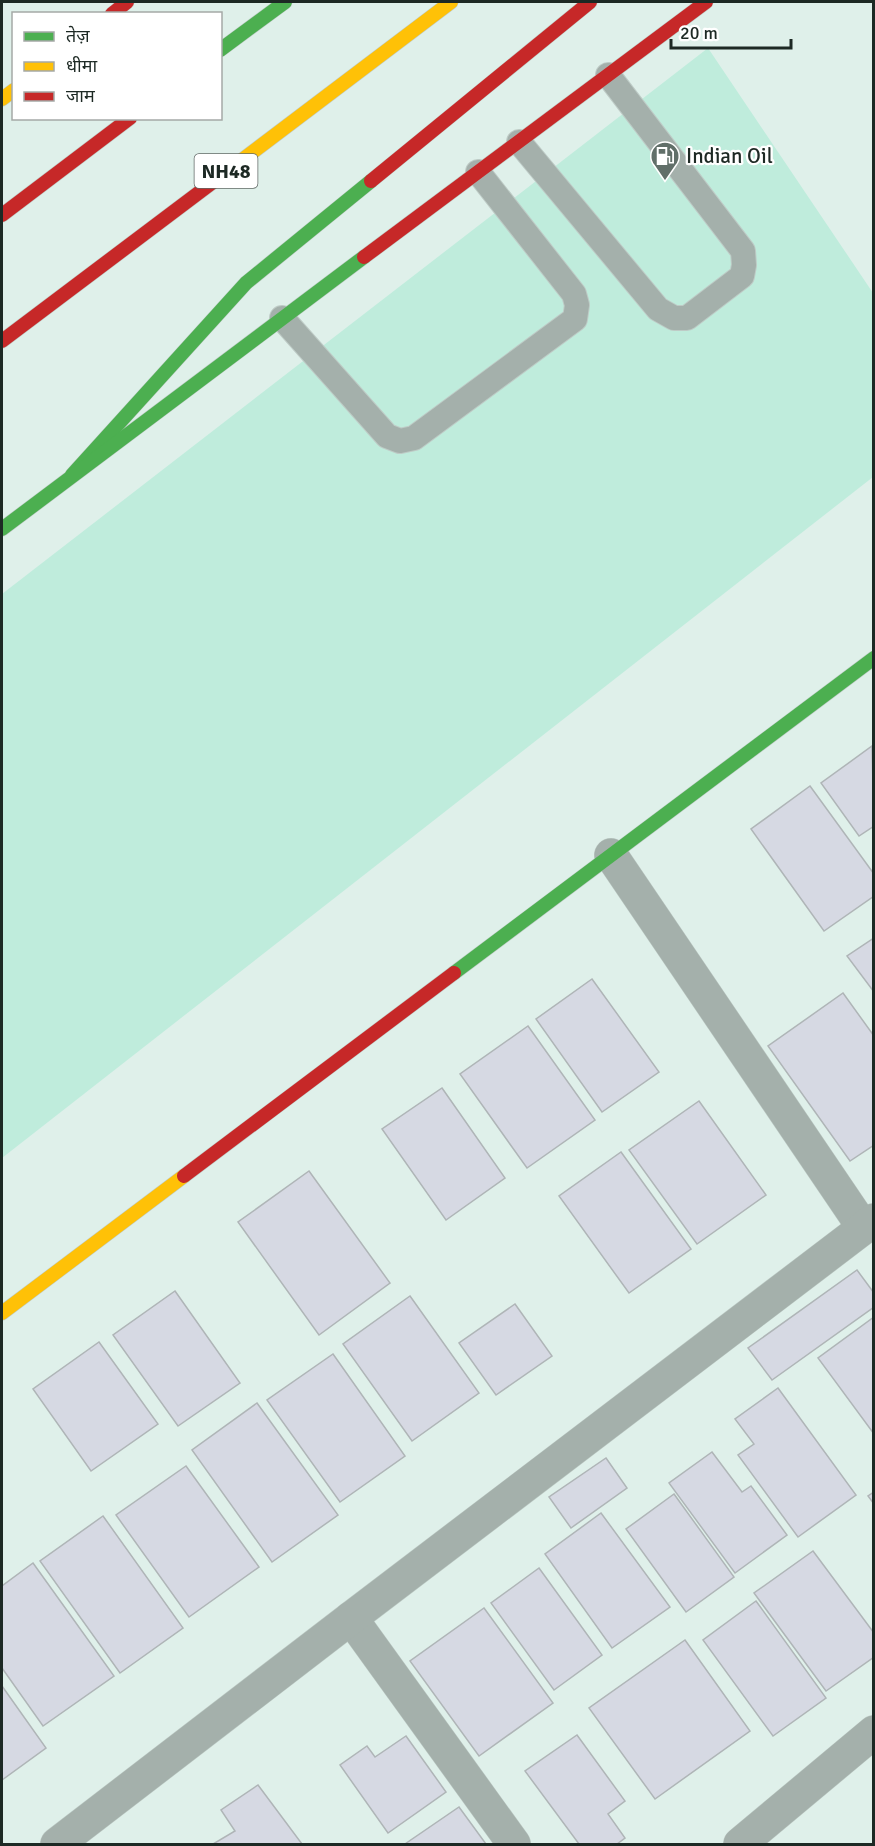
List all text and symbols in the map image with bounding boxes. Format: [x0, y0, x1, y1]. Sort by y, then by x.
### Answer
legend [12, 12, 222, 120]
scale bar [671, 12, 791, 50]
text: 20 m [680, 22, 718, 44]
text: तेज़ [66, 25, 90, 47]
text: धीमा [66, 55, 97, 77]
text: जाम [66, 85, 96, 107]
fuel station icon: Indian Oil [649, 140, 681, 182]
place label: Indian Oil [686, 143, 773, 169]
road number: NH48 [194, 154, 258, 188]

